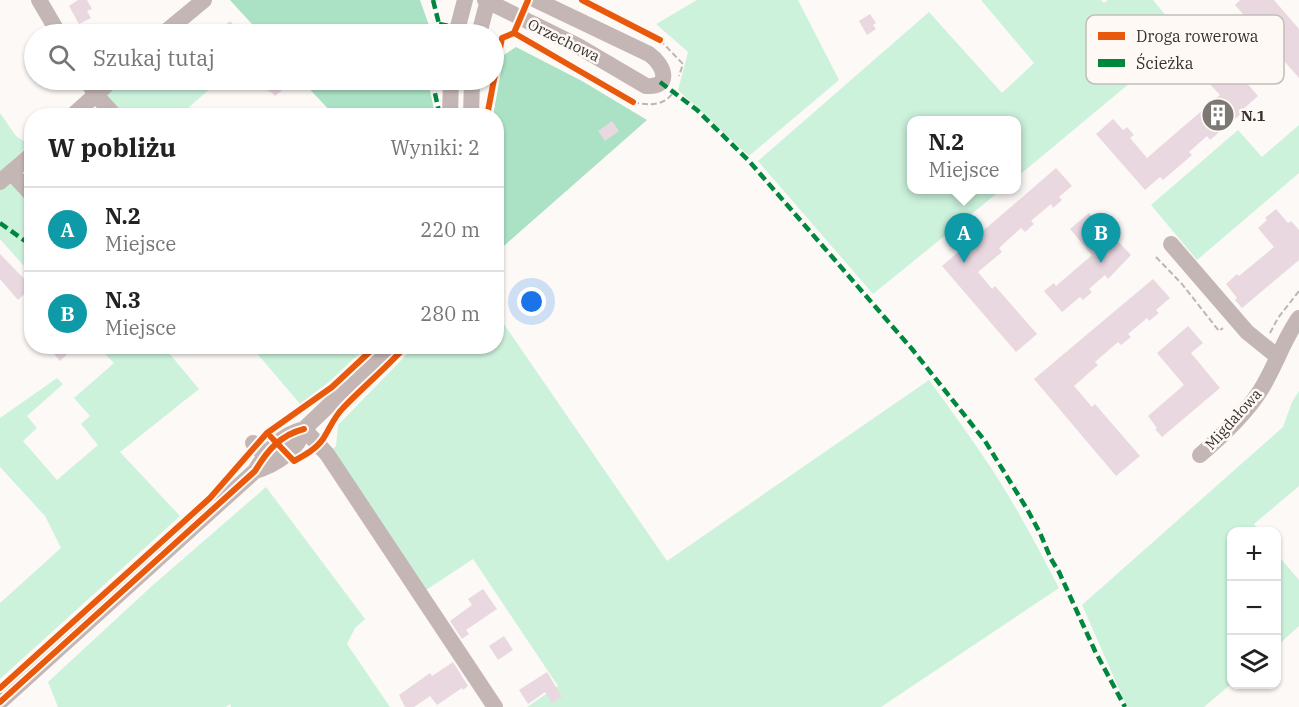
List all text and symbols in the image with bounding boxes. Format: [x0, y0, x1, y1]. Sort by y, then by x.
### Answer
street label: Orzechowa [525, 14, 603, 66]
legend [1086, 15, 1284, 84]
search box [24, 24, 504, 90]
text: Droga rowerowa [1136, 26, 1259, 46]
icon: search [45, 41, 78, 74]
text: Szukaj tutaj [93, 43, 215, 72]
text: Ścieżka [1136, 52, 1194, 73]
building icon: N.1 [1200, 97, 1236, 133]
place label: N.1 [1241, 106, 1266, 125]
popup [907, 116, 1021, 194]
text: N.2 [928, 127, 964, 156]
text: W pobliżu [48, 130, 176, 164]
text: Wyniki: 2 [391, 134, 480, 161]
text: Miejsce [928, 156, 1000, 183]
text: N.2 [105, 201, 141, 230]
pin: A [944, 214, 984, 263]
pin: B [1082, 214, 1120, 263]
text: A [61, 216, 74, 243]
text: 220 m [420, 216, 480, 243]
text: Miejsce [105, 230, 176, 257]
text: N.3 [105, 285, 141, 314]
your location [517, 287, 546, 316]
text: B [60, 300, 75, 327]
text: 280 m [420, 300, 480, 327]
text: Miejsce [105, 314, 176, 341]
street label: Migdałowa [1201, 384, 1265, 454]
map controls [1227, 527, 1281, 689]
button: + [1227, 527, 1281, 581]
button: − [1227, 581, 1281, 635]
button: layers [1227, 635, 1281, 689]

